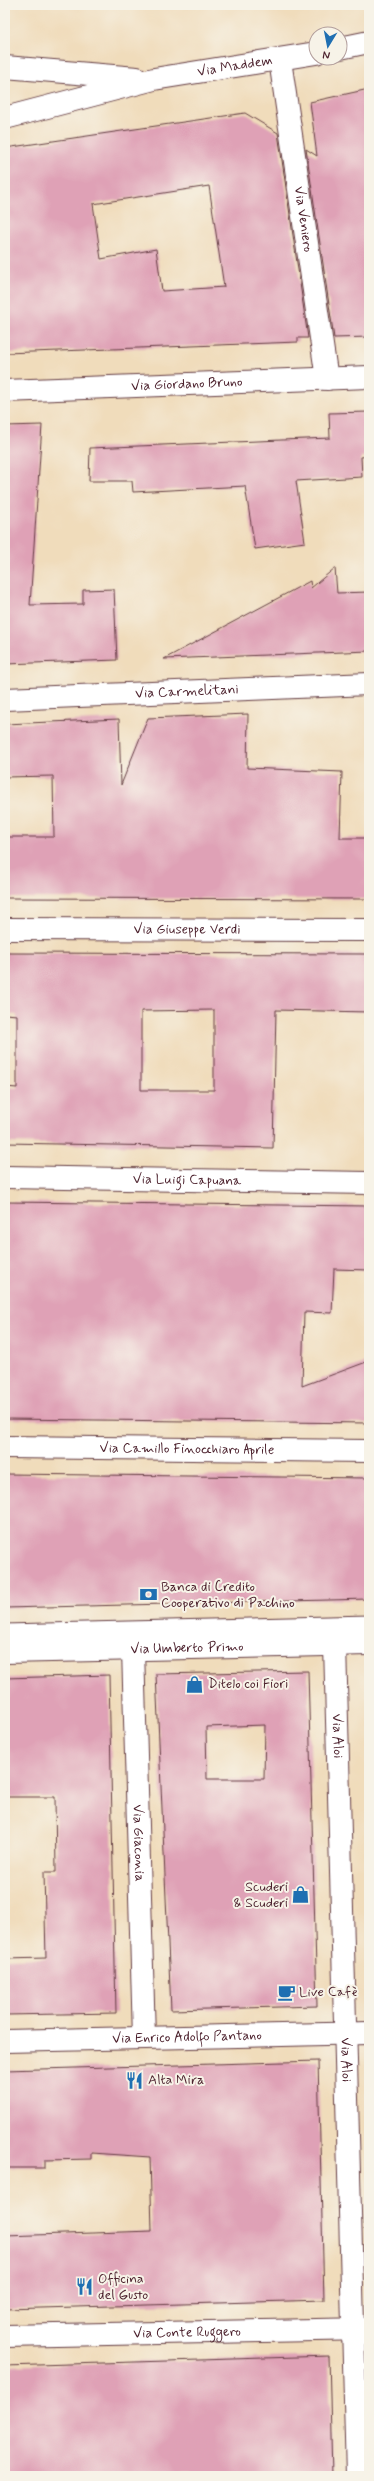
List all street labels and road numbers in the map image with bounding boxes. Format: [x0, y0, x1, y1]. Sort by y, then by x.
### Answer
street label: Via Maddem [196, 51, 274, 81]
street label: Via Veniero [290, 185, 317, 253]
street label: Via Giordano Bruno [131, 373, 243, 395]
street label: Via Carmelitani [135, 680, 239, 703]
street label: Via Giuseppe Verdi [133, 920, 241, 939]
street label: Via Luigi Capuana [133, 1170, 242, 1191]
street label: Via Camillo Finocchiaro Aprile [100, 1439, 274, 1460]
street label: Via Umberto Primo [130, 1638, 244, 1658]
street label: Via Aloi [328, 1713, 347, 1759]
street label: Via Giaconia [128, 1804, 149, 1882]
street label: Via Enrico Adolfo Pantano [112, 2026, 262, 2048]
street label: Via Aloi [336, 2037, 356, 2082]
street label: Via Conte Ruggero [133, 2322, 241, 2343]

